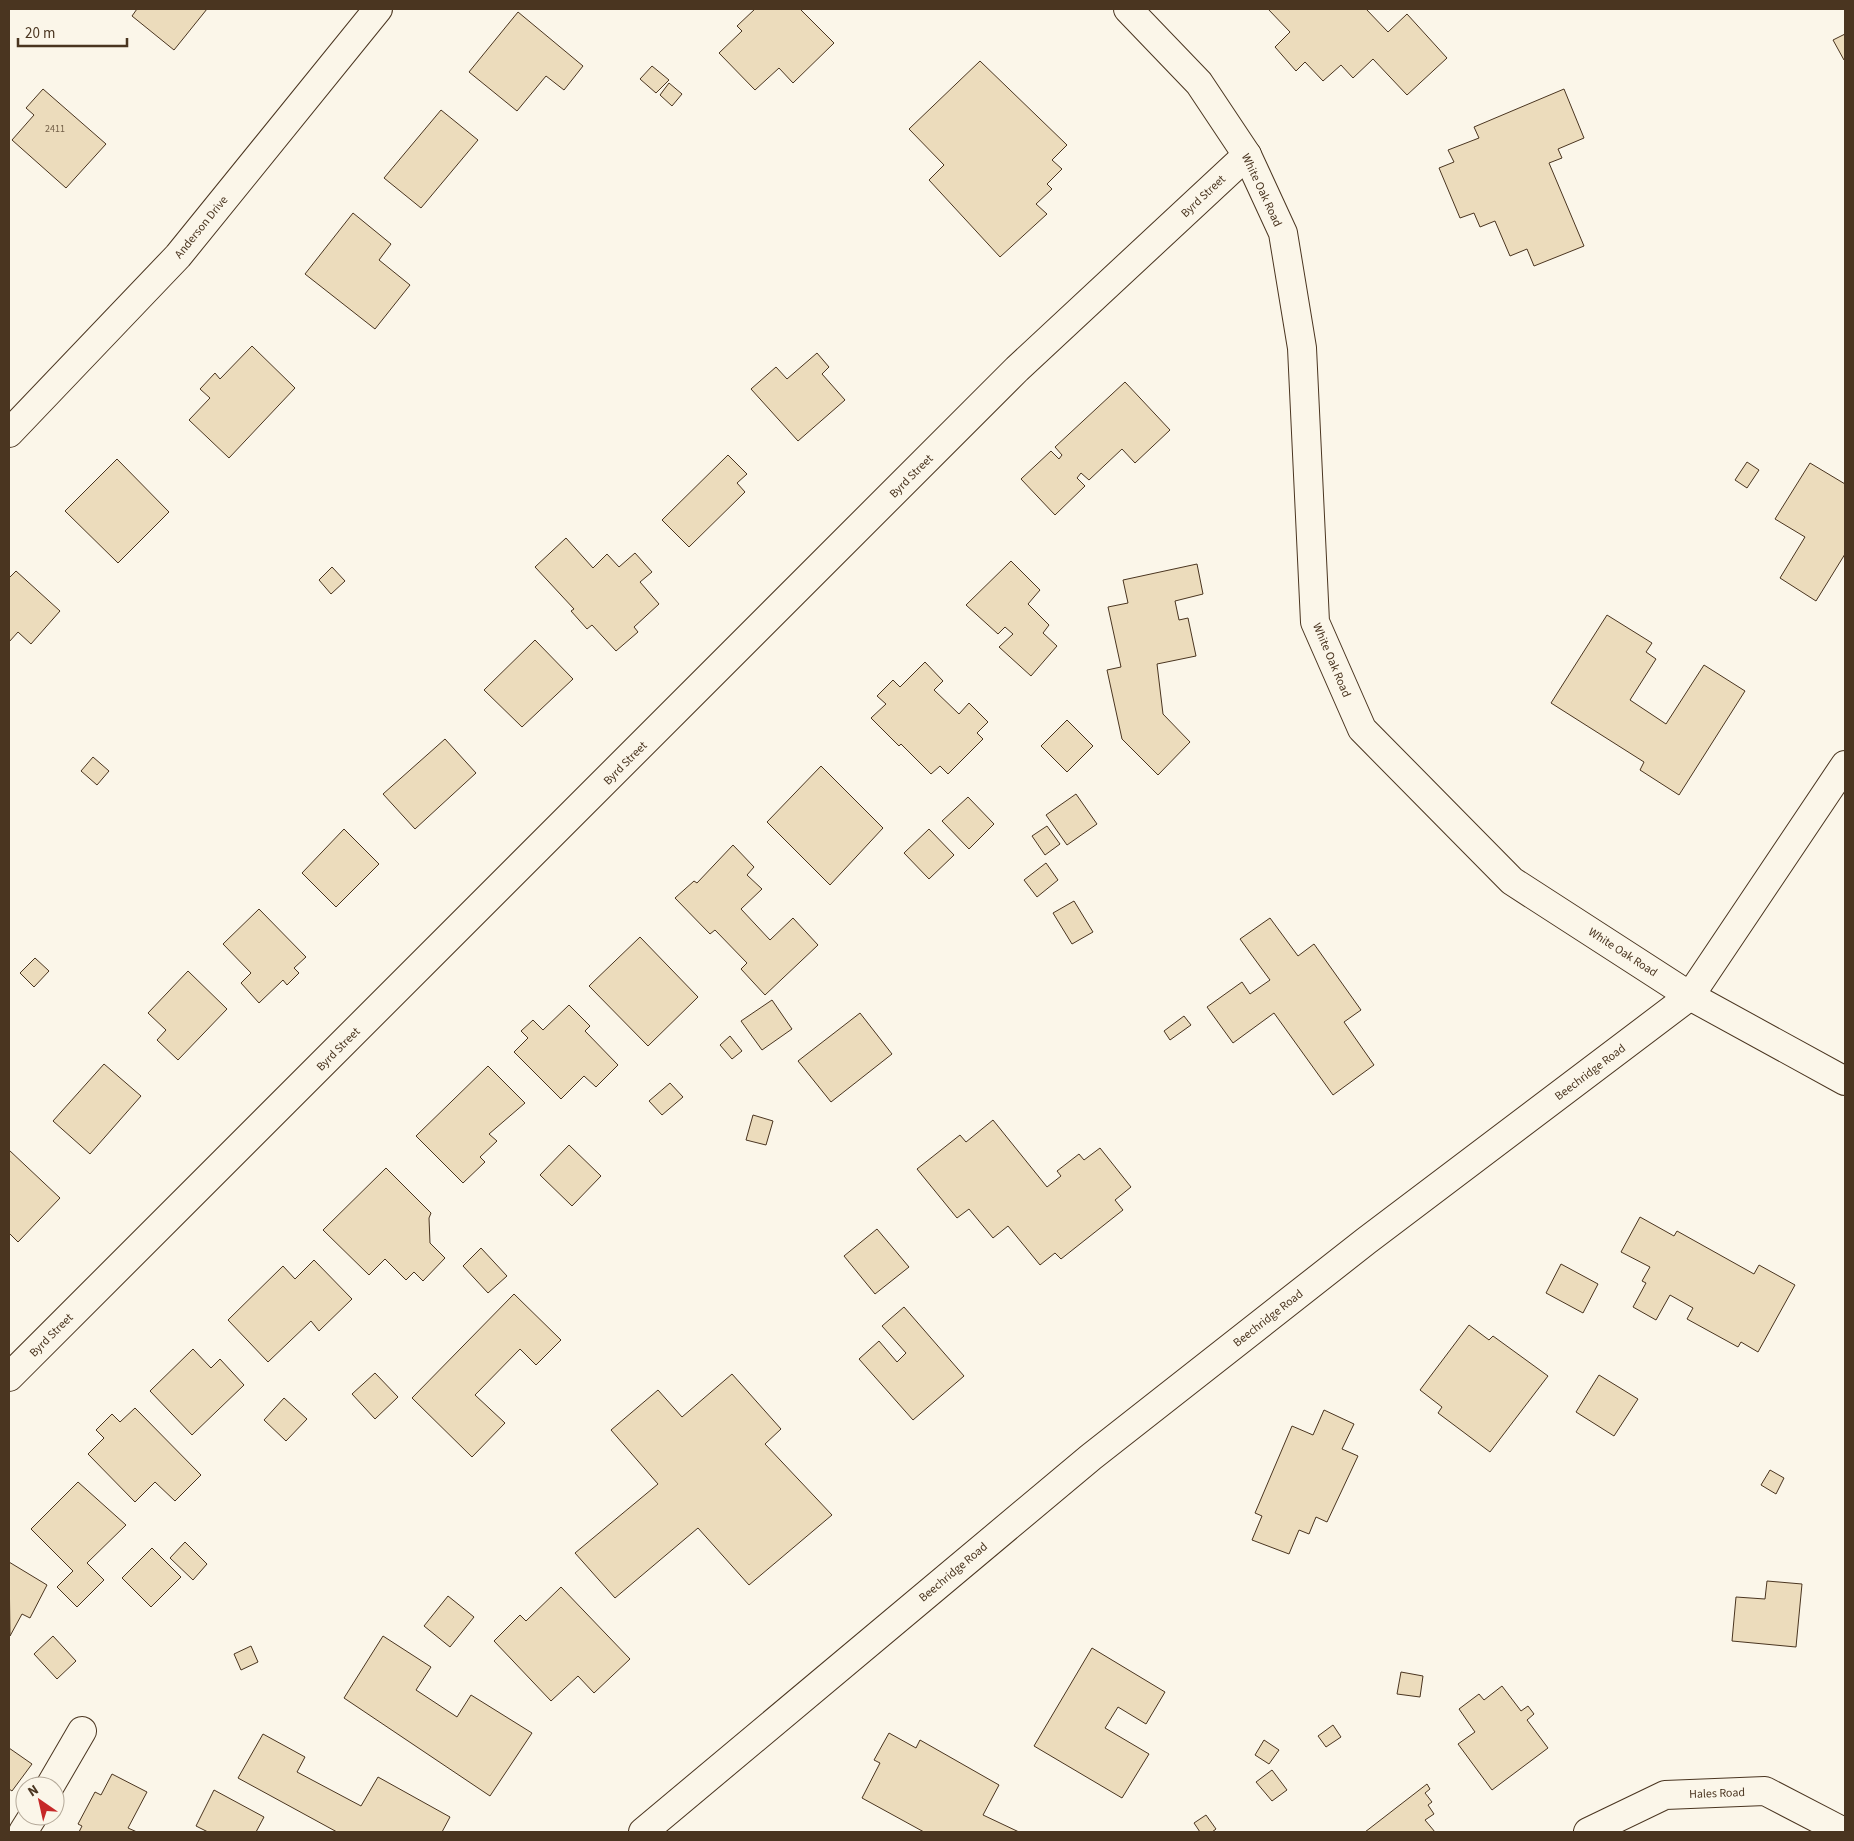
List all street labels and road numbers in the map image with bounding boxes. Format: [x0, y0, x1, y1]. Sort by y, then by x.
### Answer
street label: White Oak Road [1237, 151, 1286, 230]
street label: Byrd Street [1177, 171, 1229, 222]
street label: Anderson Drive [171, 192, 232, 262]
street label: Byrd Street [886, 451, 937, 502]
street label: White Oak Road [1308, 620, 1355, 700]
street label: Byrd Street [600, 738, 651, 789]
street label: White Oak Road [1585, 924, 1661, 981]
street label: Byrd Street [313, 1024, 364, 1075]
street label: Beechridge Road [1551, 1040, 1629, 1105]
street label: Beechridge Road [1230, 1286, 1307, 1351]
street label: Byrd Street [26, 1310, 77, 1361]
street label: Beechridge Road [915, 1539, 991, 1606]
street label: Hales Road [1689, 1784, 1745, 1803]

